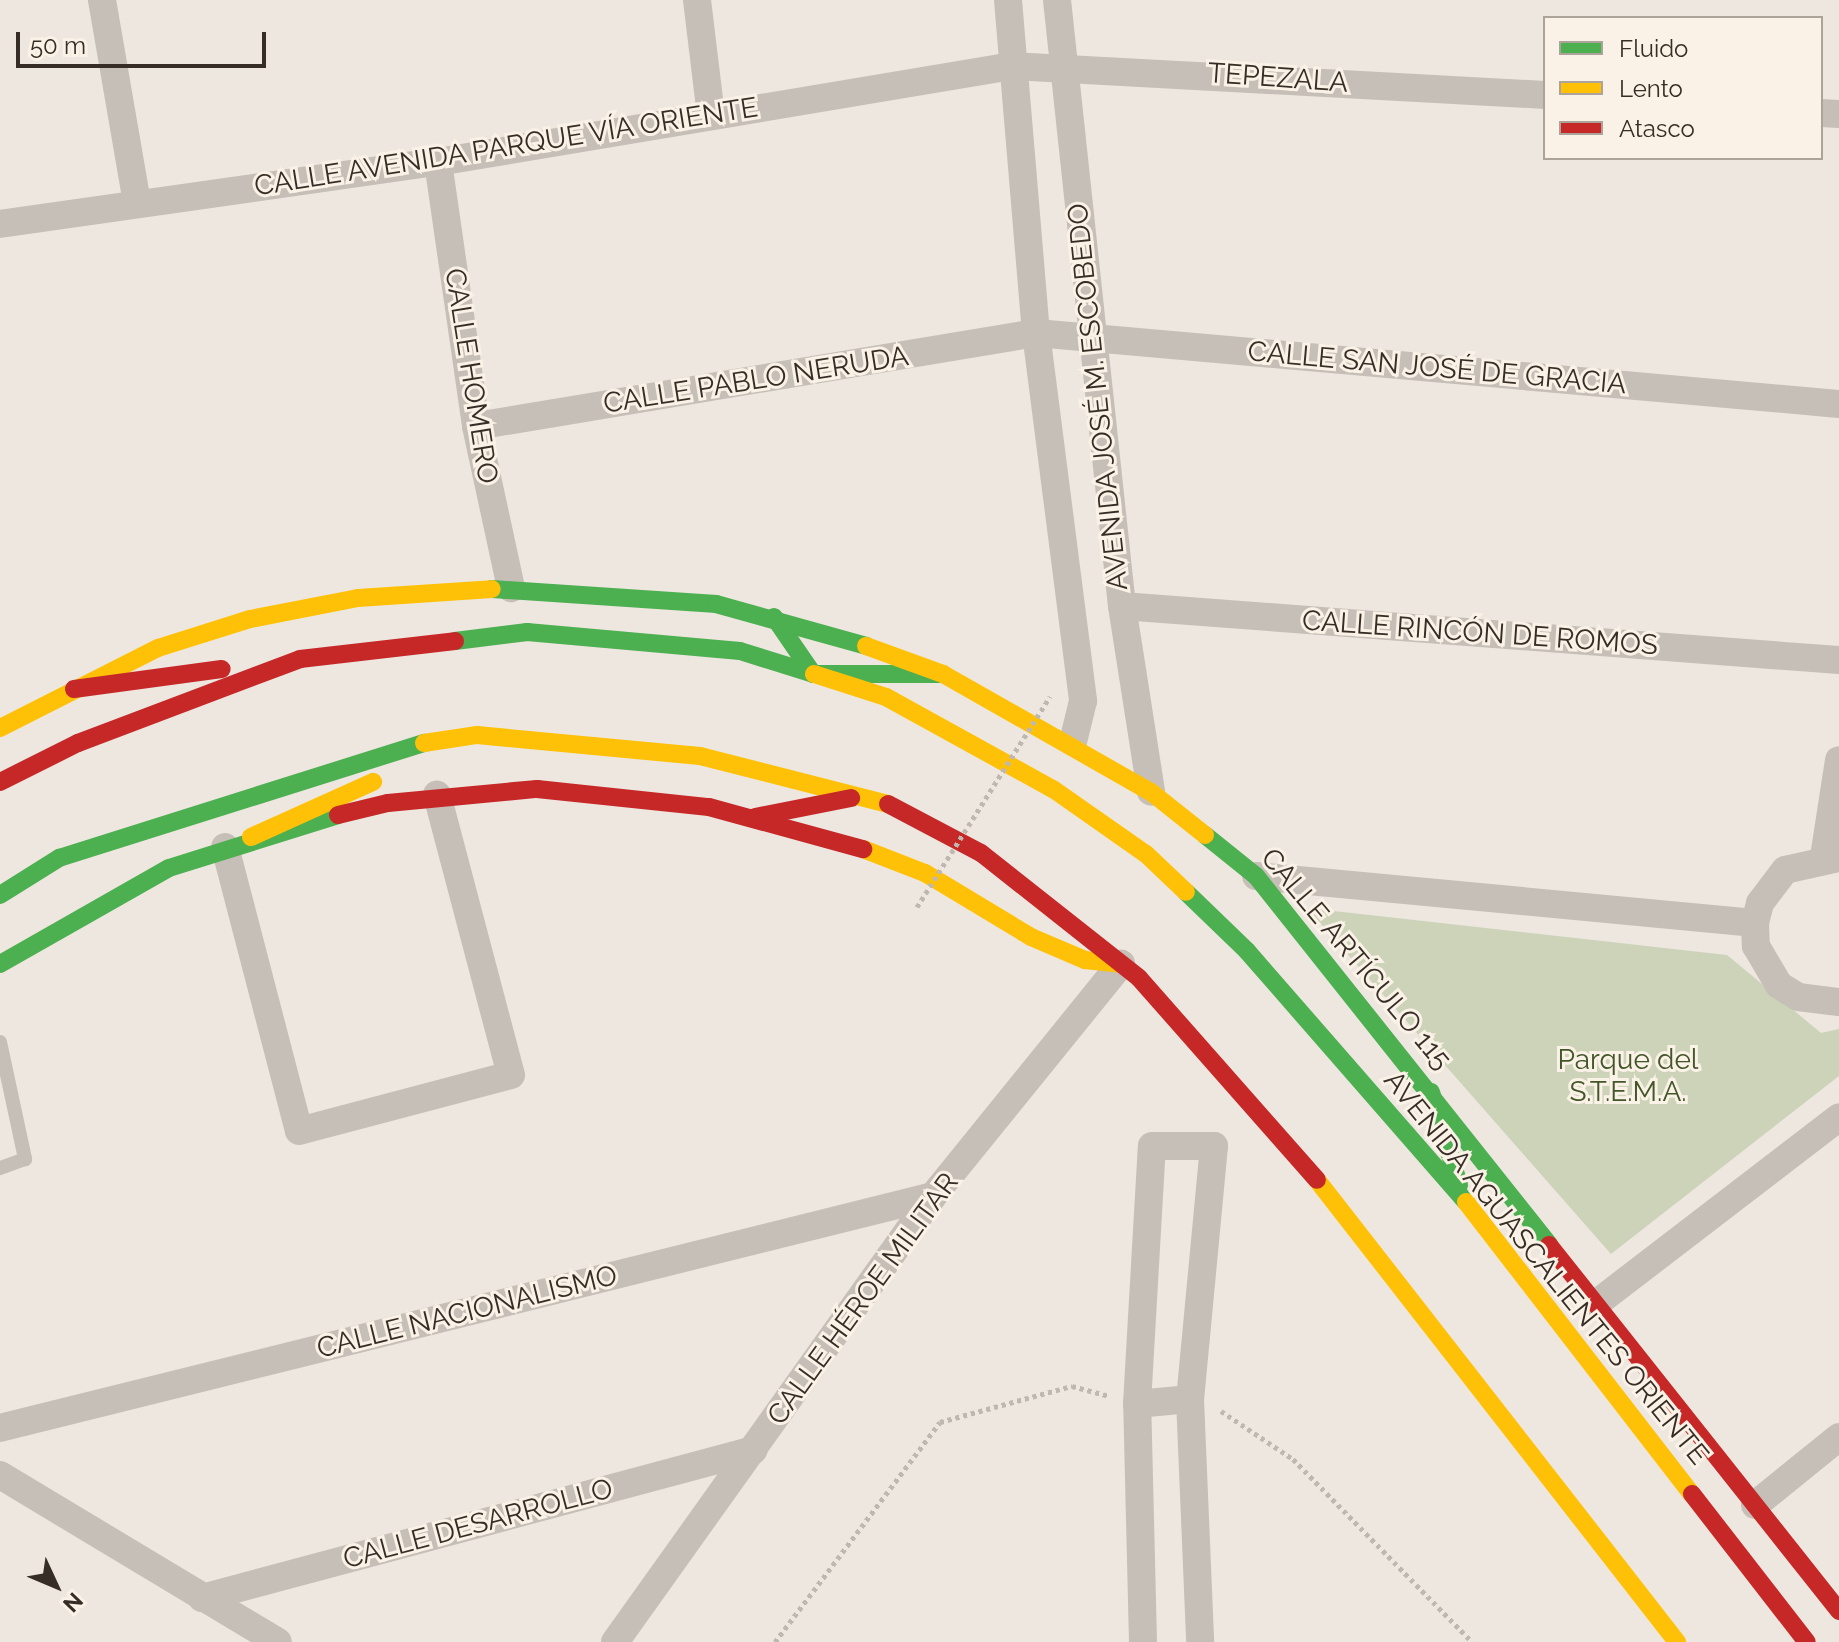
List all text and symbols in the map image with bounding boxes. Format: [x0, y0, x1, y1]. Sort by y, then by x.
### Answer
scale bar [20, 16, 270, 66]
legend [1543, 16, 1823, 160]
text: 50 m [30, 31, 86, 60]
text: Fluido [1619, 34, 1688, 63]
street label: TEPEZALA [1207, 56, 1349, 100]
text: Lento [1619, 74, 1683, 103]
street label: CALLE AVENIDA PARQUE VÍA ORIENTE [250, 90, 762, 204]
text: Atasco [1619, 114, 1695, 143]
street label: AVENIDA JOSÉ M. ESCOBEDO [1061, 201, 1135, 593]
street label: CALLE HOMERO [437, 266, 505, 486]
street label: CALLE SAN JOSÉ DE GRACIA [1246, 335, 1628, 401]
street label: CALLE PABLO NERUDA [601, 339, 911, 421]
street label: CALLE RINCÓN DE ROMOS [1301, 604, 1659, 662]
street label: CALLE ARTÍCULO 115 [1253, 841, 1459, 1077]
park label: Parque del S.T.E.M.A. [1558, 1043, 1698, 1109]
street label: AVENIDA AGUASCALIENTES ORIENTE [1376, 1064, 1716, 1472]
street label: CALLE HÉROE MILITAR [760, 1167, 966, 1431]
street label: CALLE NACIONALISMO [313, 1258, 621, 1366]
street label: CALLE DESARROLLO [340, 1472, 616, 1576]
north arrow [16, 1546, 96, 1626]
text: N [58, 1588, 88, 1618]

